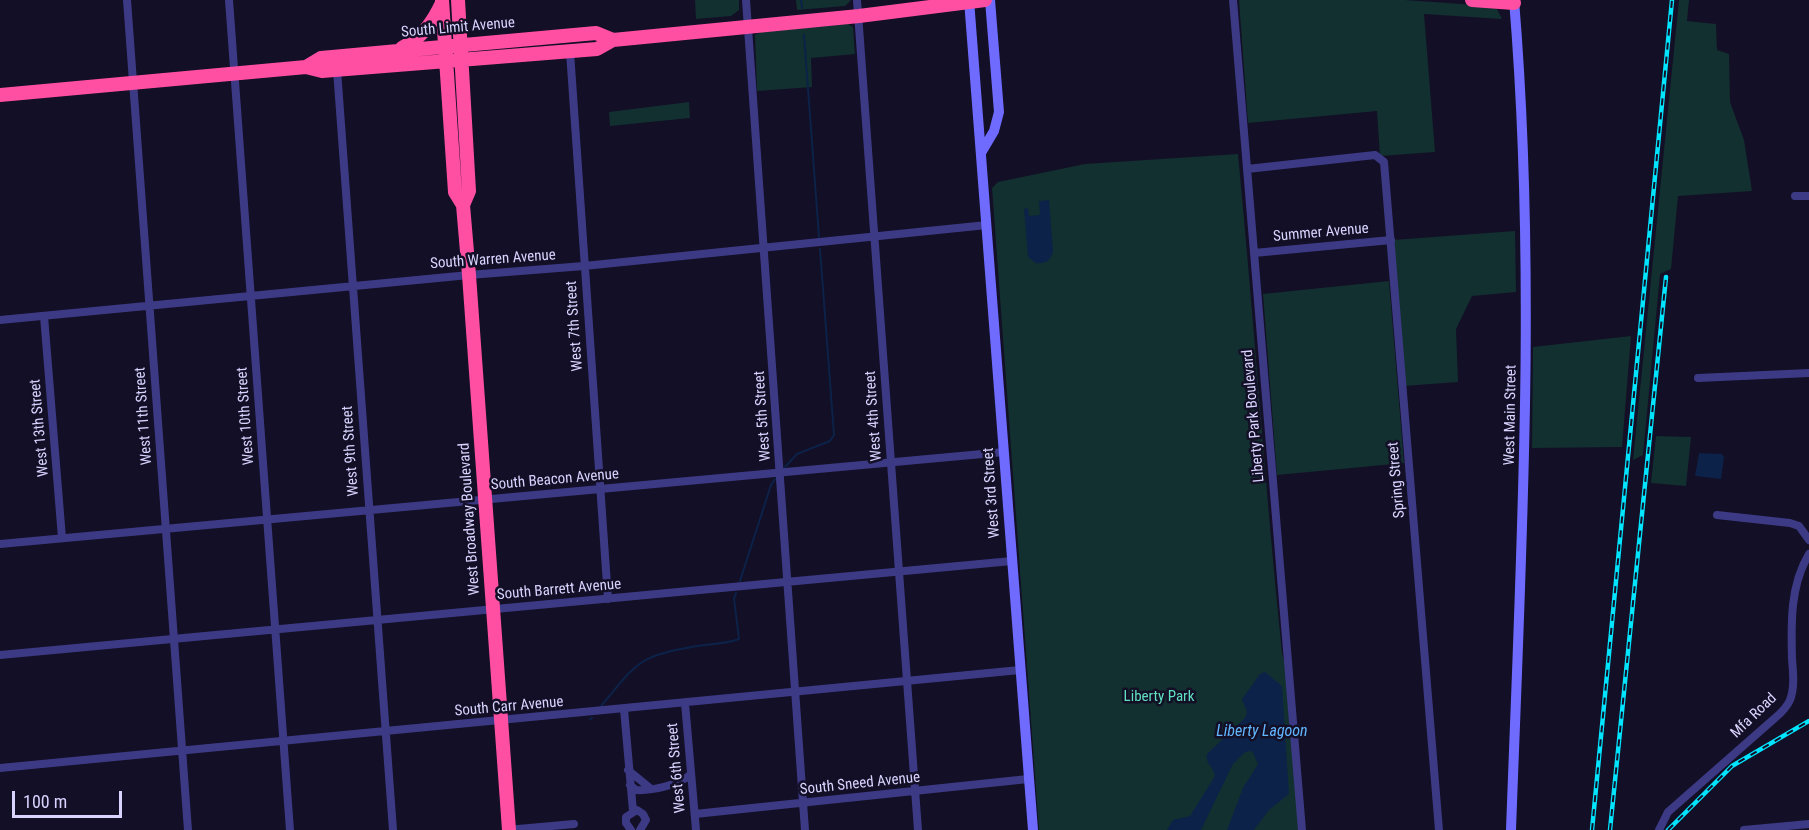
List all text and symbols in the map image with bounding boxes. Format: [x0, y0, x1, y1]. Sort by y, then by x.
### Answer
street label: South Limit Avenue [400, 14, 516, 42]
street label: Summer Avenue [1272, 220, 1370, 246]
street label: South Warren Avenue [430, 247, 556, 273]
street label: West 7th Street [563, 280, 587, 372]
street label: Liberty Park Boulevard [1239, 349, 1269, 483]
street label: West Main Street [1501, 364, 1521, 466]
street label: West 11th Street [132, 366, 156, 466]
street label: West 10th Street [234, 366, 258, 466]
street label: West 5th Street [751, 370, 775, 462]
street label: West 4th Street [862, 370, 886, 462]
street label: West 13th Street [27, 378, 53, 478]
street label: West 9th Street [339, 405, 363, 497]
street label: Spring Street [1385, 441, 1409, 519]
street label: West Broadway Boulevard [456, 442, 484, 596]
street label: West 3rd Street [980, 447, 1004, 539]
street label: South Beacon Avenue [490, 465, 620, 495]
street label: South Barrett Avenue [496, 576, 622, 604]
park label: Liberty Park [1124, 688, 1194, 706]
street label: Mfa Road [1727, 690, 1781, 742]
street label: South Carr Avenue [454, 693, 564, 721]
street label: West 6th Street [664, 722, 690, 814]
water label: Liberty Lagoon [1216, 722, 1308, 742]
street label: South Sneed Avenue [799, 769, 921, 799]
scale bar [15, 779, 124, 817]
text: 100 m [23, 791, 67, 812]

